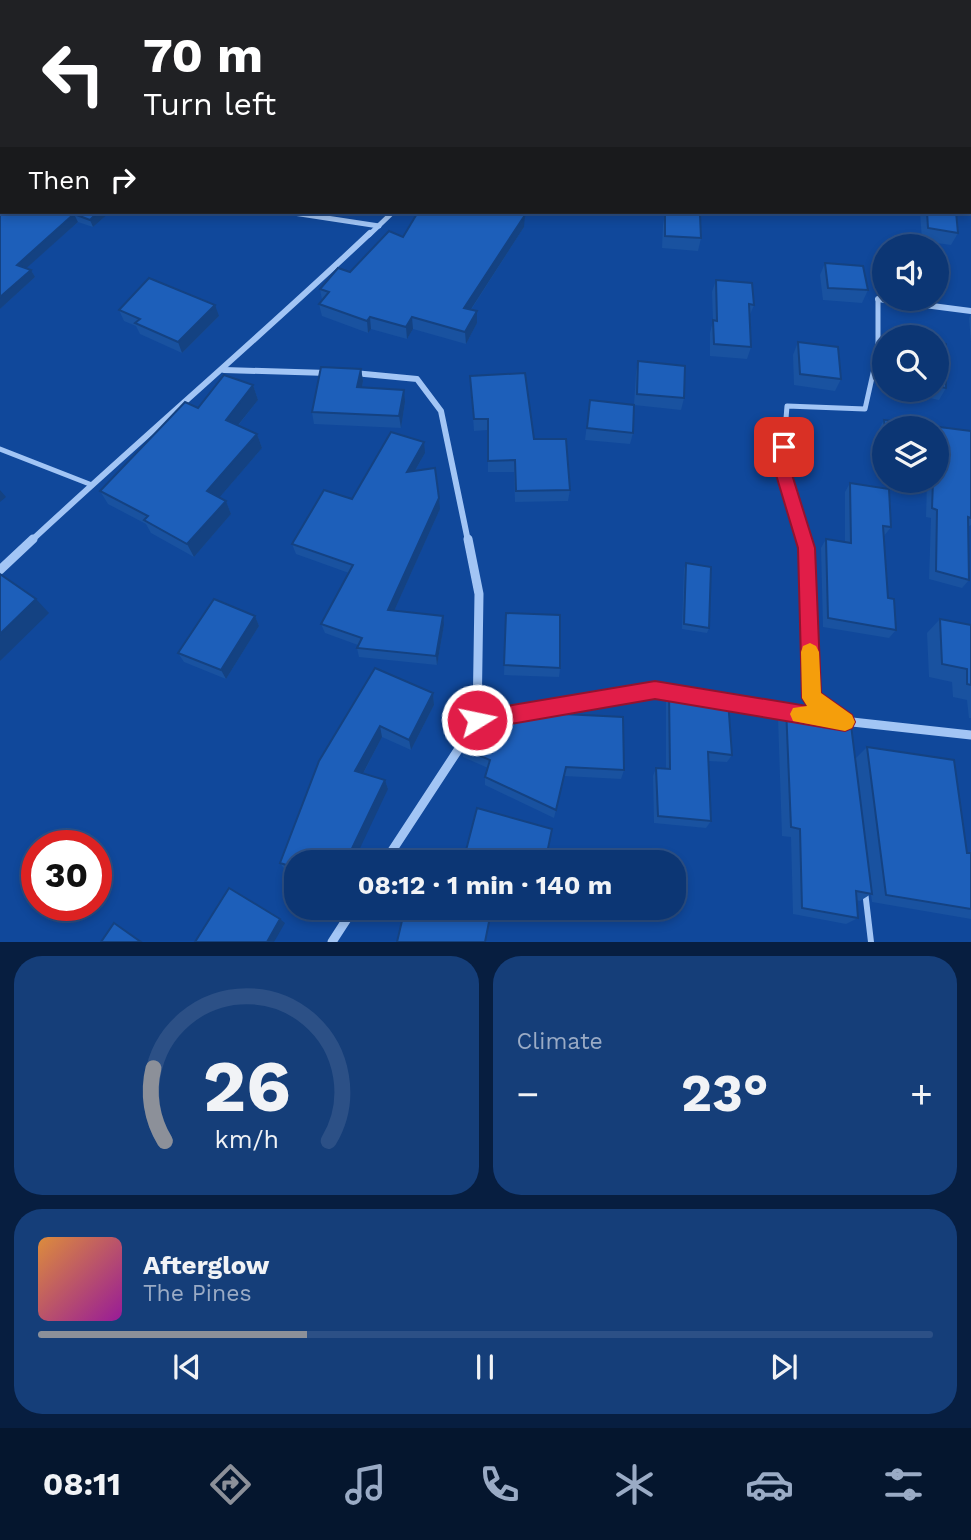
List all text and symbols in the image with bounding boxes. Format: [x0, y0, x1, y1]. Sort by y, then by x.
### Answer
text: 70 m [143, 26, 263, 84]
icon: left [28, 28, 119, 119]
text: Turn left [143, 85, 276, 123]
icon: right [104, 161, 142, 199]
text: Then [28, 165, 90, 195]
map controls [872, 234, 949, 493]
button: sound [872, 234, 949, 311]
button: search [872, 325, 949, 402]
button: layers [872, 416, 949, 493]
pin [754, 417, 814, 477]
icon: arrive [765, 428, 803, 466]
position arrow [440, 683, 514, 757]
speed limit sign: 30 [21, 830, 112, 921]
text: 08:12 · 1 min · 140 m [358, 870, 612, 900]
text: Climate [517, 1028, 603, 1055]
text: 26 [202, 1044, 290, 1130]
text: 23° [681, 1063, 769, 1124]
text: − [517, 1072, 539, 1116]
text: + [910, 1072, 933, 1116]
text: km/h [214, 1125, 278, 1154]
text: Afterglow [143, 1250, 269, 1280]
text: The Pines [143, 1280, 252, 1307]
icon: previous [168, 1348, 206, 1386]
icon: pause [466, 1348, 504, 1386]
icon: next [765, 1348, 803, 1386]
icon: directions [206, 1460, 255, 1509]
icon: music [341, 1460, 390, 1509]
icon: phone [475, 1460, 524, 1509]
icon: climate [610, 1460, 659, 1509]
icon: car [745, 1460, 794, 1509]
icon: filters [879, 1460, 928, 1509]
text: 08:11 [43, 1465, 121, 1503]

